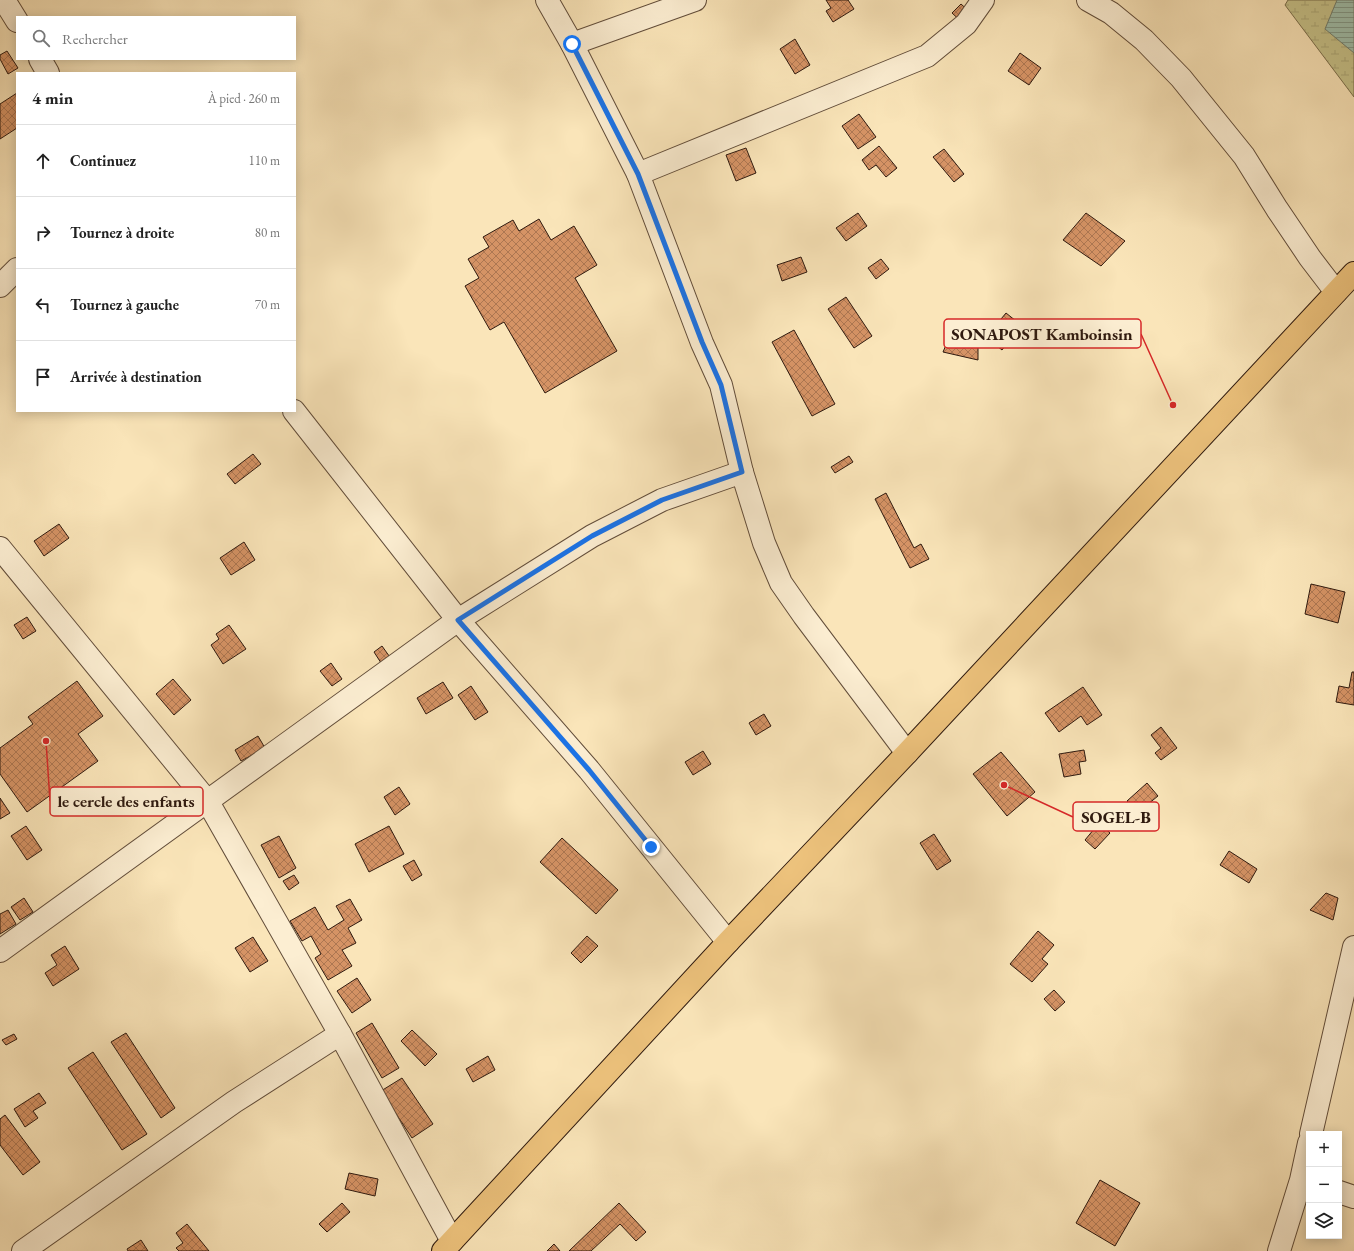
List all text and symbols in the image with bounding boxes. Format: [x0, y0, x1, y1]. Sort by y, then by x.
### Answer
search box [16, 16, 296, 60]
icon: search [30, 27, 52, 49]
text: Rechercher [62, 29, 128, 48]
route start [563, 35, 581, 53]
text: 4 min [32, 87, 73, 109]
text: À pied · 260 m [208, 90, 280, 107]
icon: ahead [32, 150, 54, 172]
text: Continuez [70, 151, 136, 170]
text: 110 m [249, 152, 280, 169]
icon: right [32, 222, 54, 244]
text: Tournez à droite [70, 223, 174, 242]
text: 80 m [255, 224, 280, 241]
icon: left [32, 294, 54, 316]
text: Tournez à gauche [70, 295, 179, 314]
text: 70 m [255, 296, 280, 313]
callout: SONAPOST Kamboinsin [944, 319, 1141, 348]
text: SONAPOST Kamboinsin [951, 323, 1133, 345]
icon: arrive [32, 366, 54, 388]
text: Arrivée à destination [70, 367, 202, 386]
callout: le cercle des enfants [50, 787, 203, 816]
text: le cercle des enfants [57, 790, 195, 812]
callout: SOGEL-B [1073, 802, 1159, 831]
text: SOGEL-B [1081, 806, 1151, 828]
route end [642, 838, 660, 856]
map controls [1306, 1131, 1342, 1239]
button: + [1306, 1131, 1342, 1167]
button: − [1306, 1167, 1342, 1203]
button: layers [1306, 1203, 1342, 1239]

